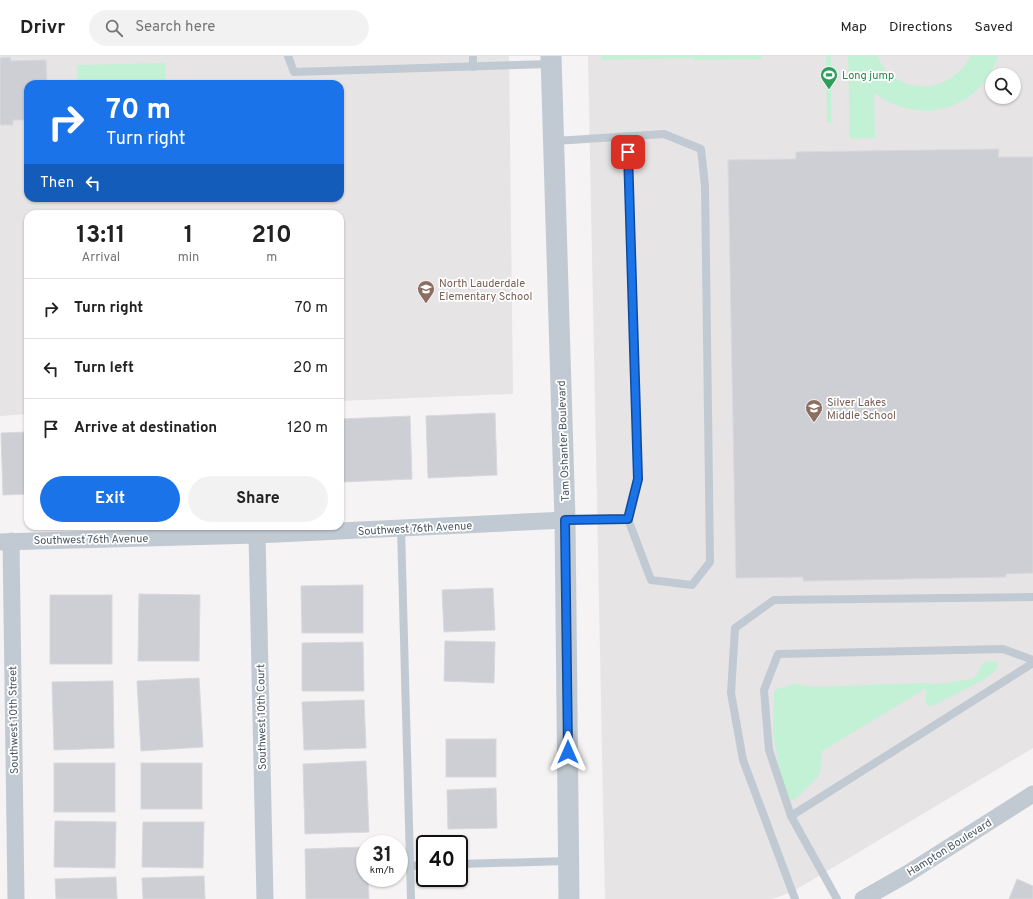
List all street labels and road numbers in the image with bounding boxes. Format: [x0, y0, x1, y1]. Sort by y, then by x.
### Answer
street label: Tam Oshanter Boulevard [555, 380, 573, 502]
street label: Southwest 76th Avenue [358, 519, 473, 539]
street label: Southwest 76th Avenue [34, 532, 148, 548]
street label: Southwest 10th Court [254, 664, 270, 770]
street label: Southwest 10th Street [6, 666, 22, 774]
street label: Hampton Boulevard [904, 816, 995, 880]

